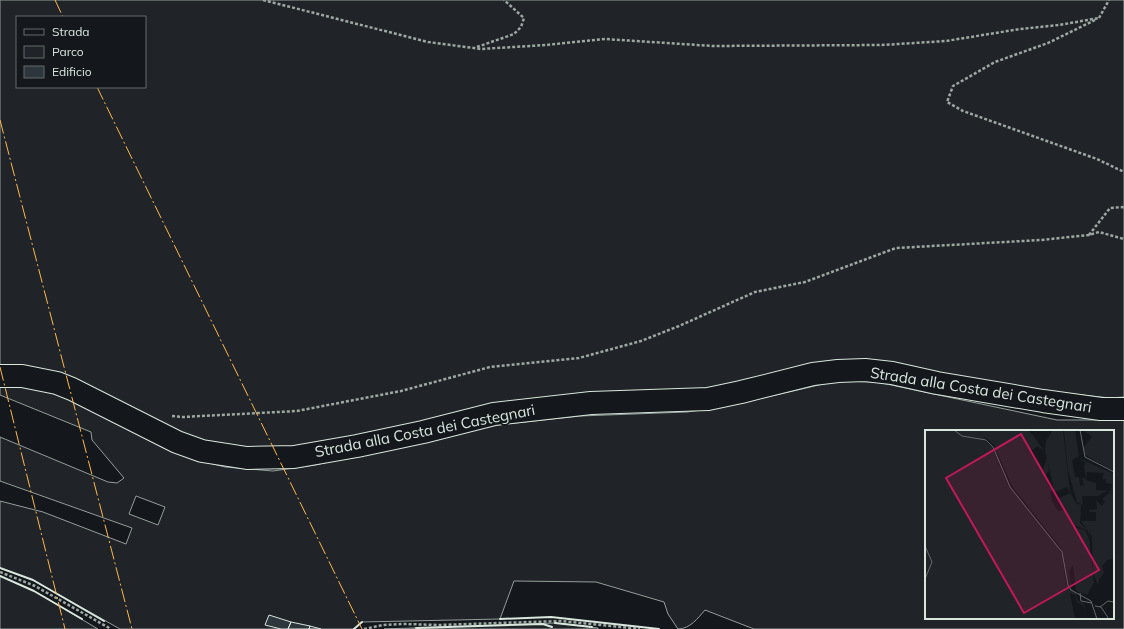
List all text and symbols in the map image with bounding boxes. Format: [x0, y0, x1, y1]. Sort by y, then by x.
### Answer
legend [16, 16, 146, 88]
text: Strada [52, 24, 90, 39]
text: Parco [52, 44, 84, 59]
text: Edificio [52, 64, 92, 79]
street label: Strada alla Costa dei Castegnari [869, 363, 1093, 416]
street label: Strada alla Costa dei Castegnari [313, 400, 537, 461]
inset map [925, 430, 1114, 619]

